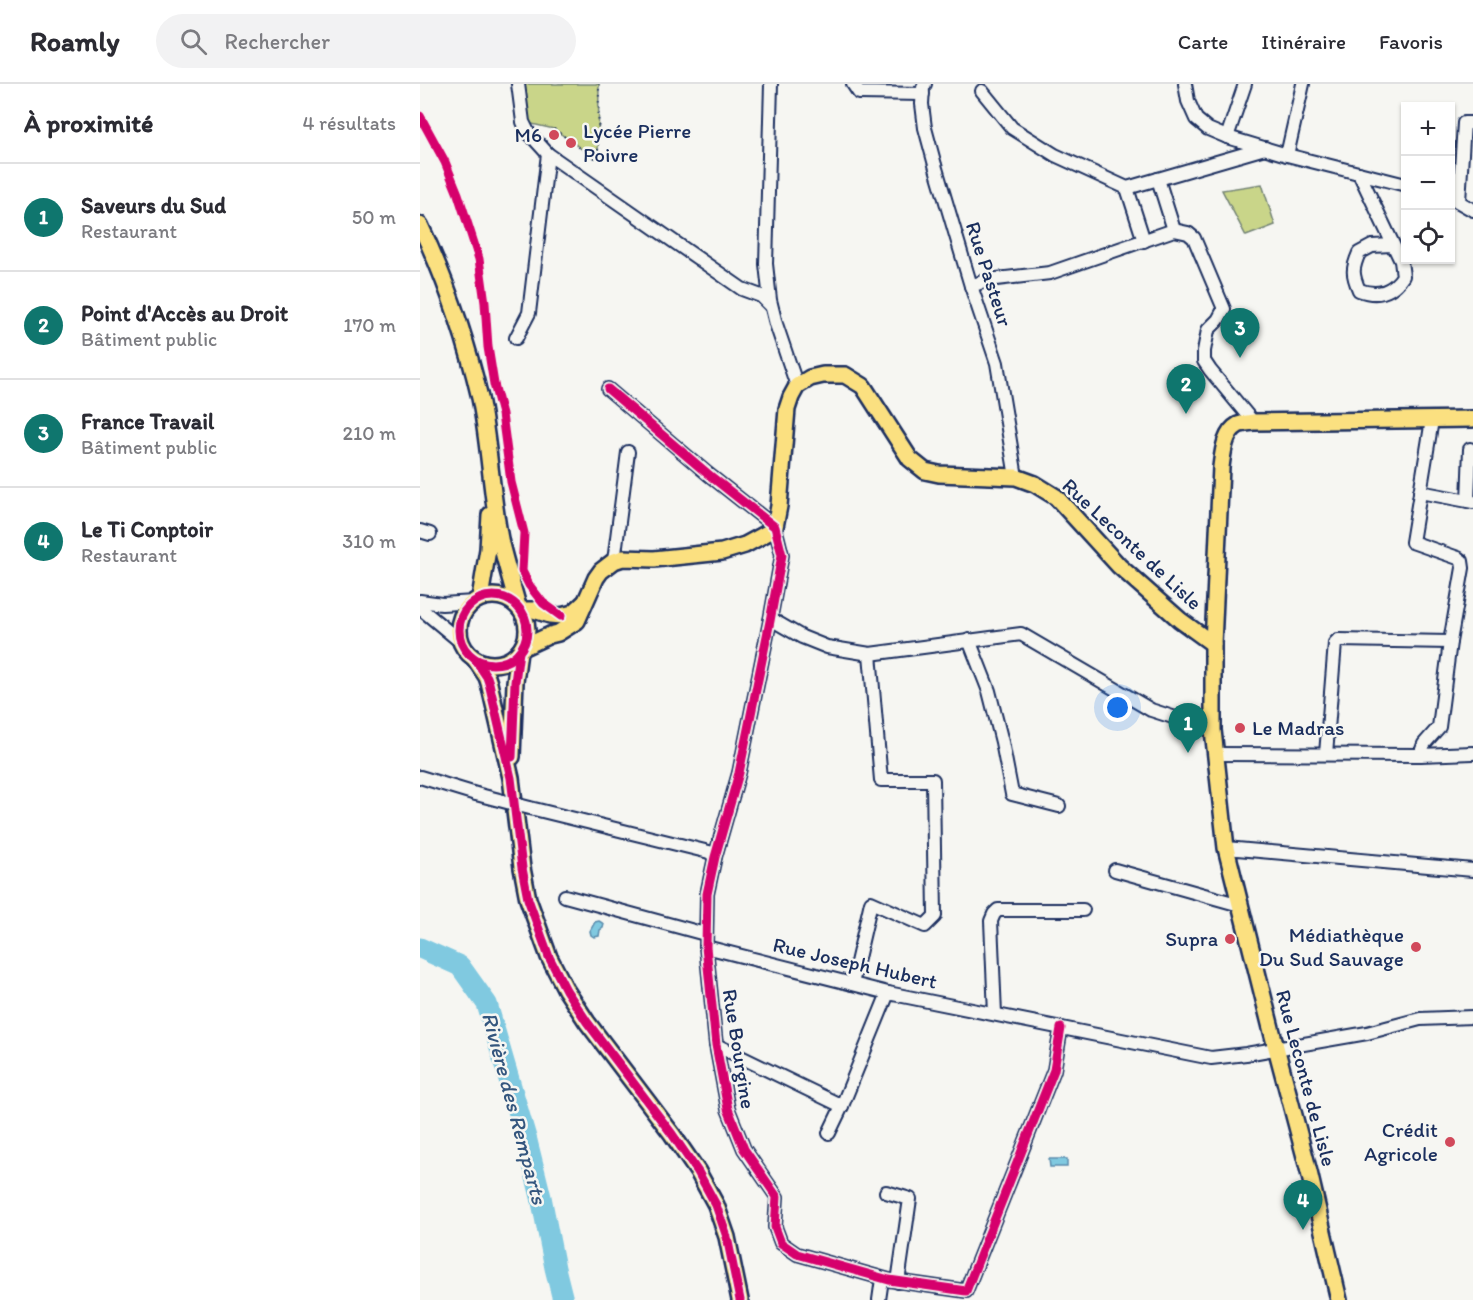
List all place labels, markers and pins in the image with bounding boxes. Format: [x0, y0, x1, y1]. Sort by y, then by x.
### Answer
place label: Lycée Pierre Poivre [583, 118, 691, 167]
place label: M6 [514, 122, 542, 147]
marker: M6 [547, 128, 561, 142]
marker: Lycée Pierre Poivre [564, 136, 578, 150]
pin: 3 [1220, 308, 1260, 358]
pin: 2 [1166, 364, 1206, 414]
pin: 1 [1168, 704, 1208, 753]
place label: Le Madras [1252, 715, 1344, 740]
marker: Le Madras [1233, 721, 1247, 735]
place label: Médiathèque Du Sud Sauvage [1259, 922, 1404, 971]
place label: Supra [1165, 926, 1218, 951]
marker: Supra [1223, 932, 1237, 946]
marker: Médiathèque Du Sud Sauvage [1409, 940, 1423, 954]
place label: Crédit Agricole [1364, 1117, 1438, 1166]
marker: Crédit Agricole [1443, 1135, 1457, 1149]
pin: 4 [1284, 1180, 1322, 1230]

